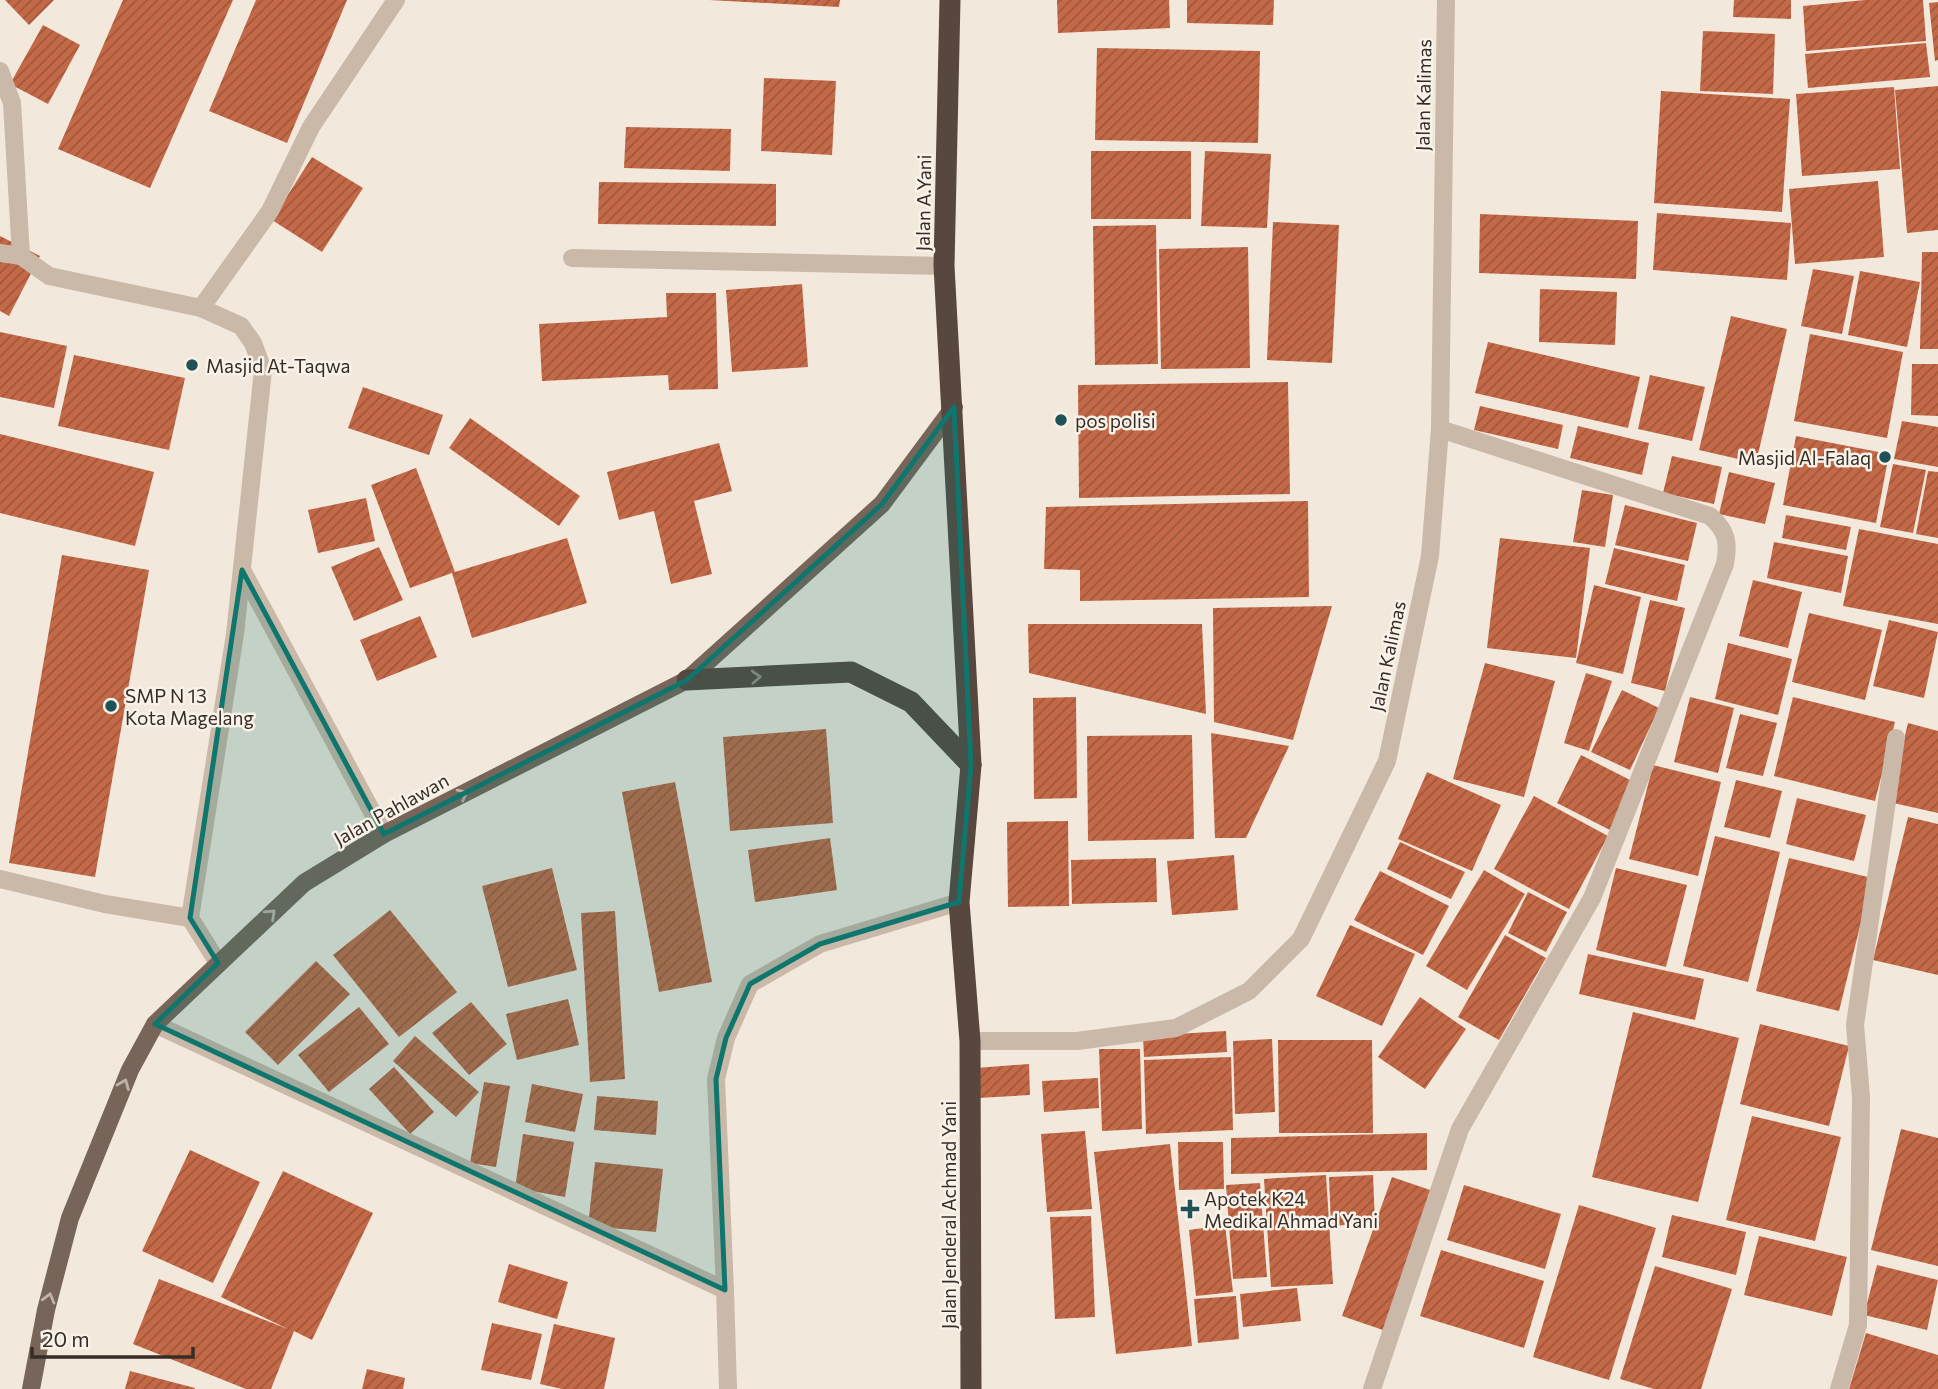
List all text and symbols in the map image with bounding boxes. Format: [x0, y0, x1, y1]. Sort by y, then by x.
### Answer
street label: Jalan Kalimas [1411, 39, 1435, 151]
street label: Jalan A.Yani [911, 154, 935, 252]
place label: Masjid At-Taqwa [206, 354, 351, 377]
marker: Masjid At-Taqwa [184, 357, 200, 373]
place label: pos polisi [1075, 409, 1156, 432]
marker: pos polisi [1053, 412, 1069, 428]
place label: Masjid Al-Falaq [1738, 446, 1871, 469]
marker: Masjid Al-Falaq [1877, 449, 1893, 465]
street label: Jalan Kalimas [1364, 599, 1410, 713]
one-way arrow [750, 669, 761, 684]
place label: SMP N 13 Kota Magelang [125, 684, 254, 729]
marker: SMP N 13 Kota Magelang [103, 698, 119, 714]
street label: Jalan Pahlawan [329, 768, 453, 850]
one-way arrow [456, 788, 468, 802]
one-way arrow [263, 909, 276, 922]
one-way arrow [116, 1078, 130, 1091]
street label: Jalan Jenderal Achmad Yani [937, 1101, 960, 1329]
place label: Apotek K24 Medikal Ahmad Yani [1204, 1187, 1378, 1232]
marker: Apotek K24 Medikal Ahmad Yani [1182, 1201, 1198, 1217]
one-way arrow [41, 1292, 55, 1304]
scale bar [32, 1316, 192, 1360]
text: 20 m [42, 1326, 90, 1351]

